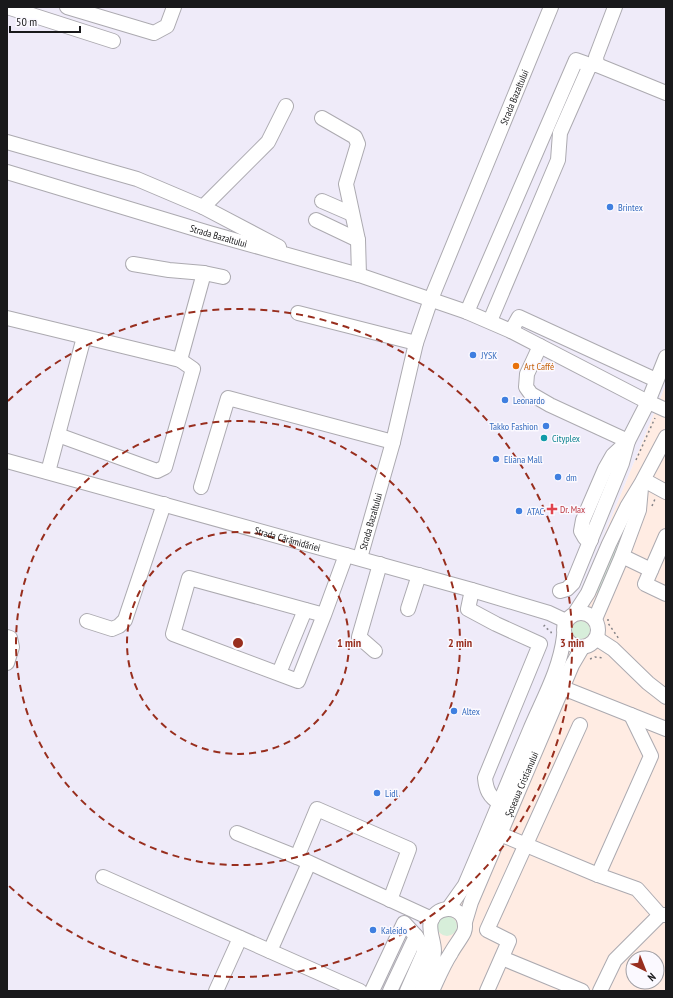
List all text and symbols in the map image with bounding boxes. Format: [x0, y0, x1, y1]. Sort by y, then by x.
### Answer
scale bar [10, 8, 80, 34]
text: 50 m [16, 14, 37, 29]
street label: Strada Bazaltului [497, 68, 532, 127]
place label: Brintex [618, 201, 643, 214]
marker: Brintex [605, 202, 615, 212]
street label: Strada Bazaltului [188, 222, 249, 250]
place label: JYSK [480, 349, 497, 362]
marker: JYSK [468, 350, 478, 360]
place label: Art Caffé [524, 360, 554, 373]
marker: Art Caffé [511, 361, 521, 371]
place label: Leonardo [513, 394, 545, 407]
marker: Leonardo [500, 395, 510, 405]
place label: Takko Fashion [489, 420, 538, 433]
marker: Takko Fashion [541, 421, 551, 431]
place label: Cityplex [552, 432, 580, 445]
marker: Cityplex [539, 433, 549, 443]
place label: Eliana Mall [504, 453, 543, 466]
marker: Eliana Mall [491, 454, 501, 464]
place label: dm [566, 471, 577, 484]
marker: dm [553, 472, 563, 482]
street label: Strada Bazaltului [357, 491, 385, 552]
place label: Dr. Max [560, 503, 585, 516]
marker: Dr. Max [547, 504, 557, 514]
place label: ATAC [527, 505, 545, 518]
marker: ATAC [514, 506, 524, 516]
street label: Strada Cărămidăriei [253, 524, 322, 555]
text: 1 min [337, 635, 361, 650]
text: 2 min [448, 635, 472, 650]
text: 3 min [560, 635, 584, 650]
centre of rings [231, 636, 245, 650]
place label: Altex [462, 705, 480, 718]
marker: Altex [449, 706, 459, 716]
street label: Șoseaua Cristianului [502, 750, 541, 819]
place label: Lidl [385, 787, 399, 800]
marker: Lidl [372, 788, 382, 798]
place label: Kaleido [381, 924, 407, 937]
marker: Kaleido [368, 925, 378, 935]
north arrow [625, 950, 665, 990]
text: N [645, 970, 659, 984]

